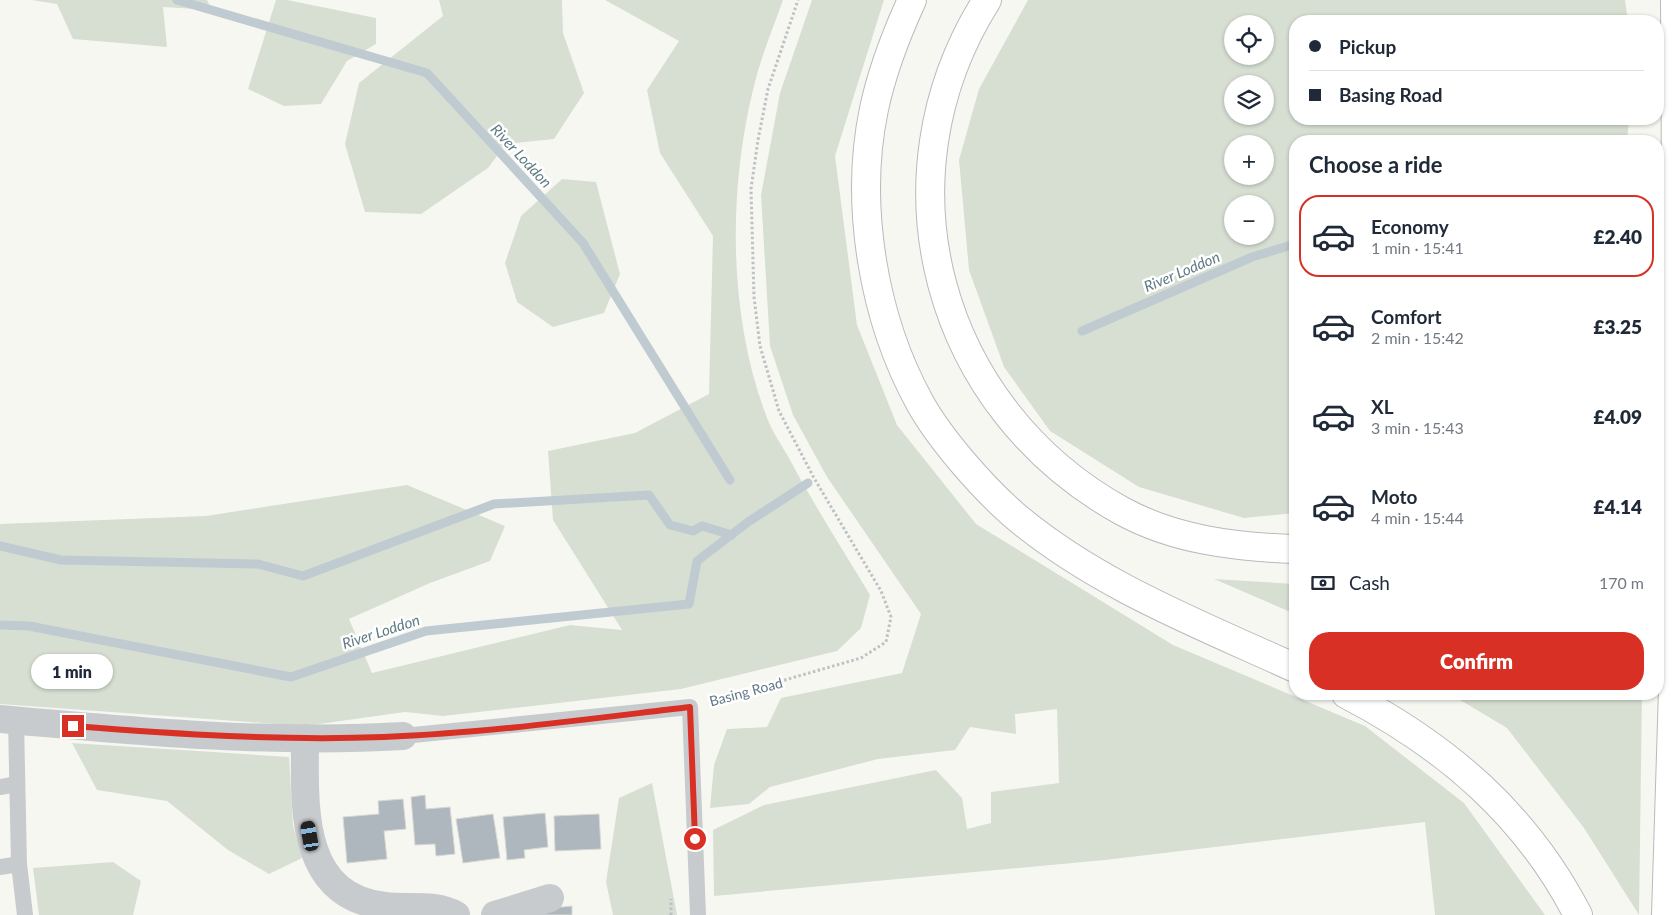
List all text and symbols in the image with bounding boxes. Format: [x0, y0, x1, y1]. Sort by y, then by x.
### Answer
map controls [1224, 15, 1274, 245]
button: locate [1224, 15, 1274, 65]
text: Pickup [1339, 35, 1396, 58]
button: layers [1224, 75, 1274, 125]
text: Basing Road [1339, 83, 1442, 106]
water label: River Loddon [488, 120, 556, 191]
button: + [1224, 135, 1274, 185]
text: Choose a ride [1309, 151, 1443, 178]
button: − [1224, 195, 1274, 245]
icon: car [1311, 214, 1356, 259]
text: Economy [1371, 215, 1449, 238]
text: £2.40 [1593, 225, 1642, 248]
text: 1 min · 15:41 [1371, 238, 1464, 257]
water label: River Loddon [1141, 247, 1222, 295]
icon: car [1311, 304, 1356, 349]
text: Comfort [1371, 305, 1442, 328]
text: £3.25 [1593, 315, 1642, 338]
text: 2 min · 15:42 [1371, 328, 1464, 347]
icon: car [1311, 394, 1356, 439]
text: XL [1371, 395, 1394, 418]
text: £4.09 [1593, 405, 1642, 428]
text: 3 min · 15:43 [1371, 418, 1464, 437]
icon: car [1311, 484, 1356, 529]
text: Moto [1371, 485, 1417, 508]
text: £4.14 [1593, 495, 1642, 518]
text: 4 min · 15:44 [1371, 508, 1464, 527]
icon: cash [1309, 569, 1337, 597]
text: Cash [1349, 571, 1390, 594]
text: 170 m [1599, 573, 1644, 592]
water label: River Loddon [340, 610, 422, 652]
button: Confirm [1309, 632, 1644, 690]
callout: 1 min [32, 654, 114, 688]
text: 1 min [52, 662, 92, 681]
street label: Basing Road [707, 674, 784, 709]
route end [62, 715, 84, 737]
car [300, 820, 319, 852]
route start [684, 828, 706, 850]

